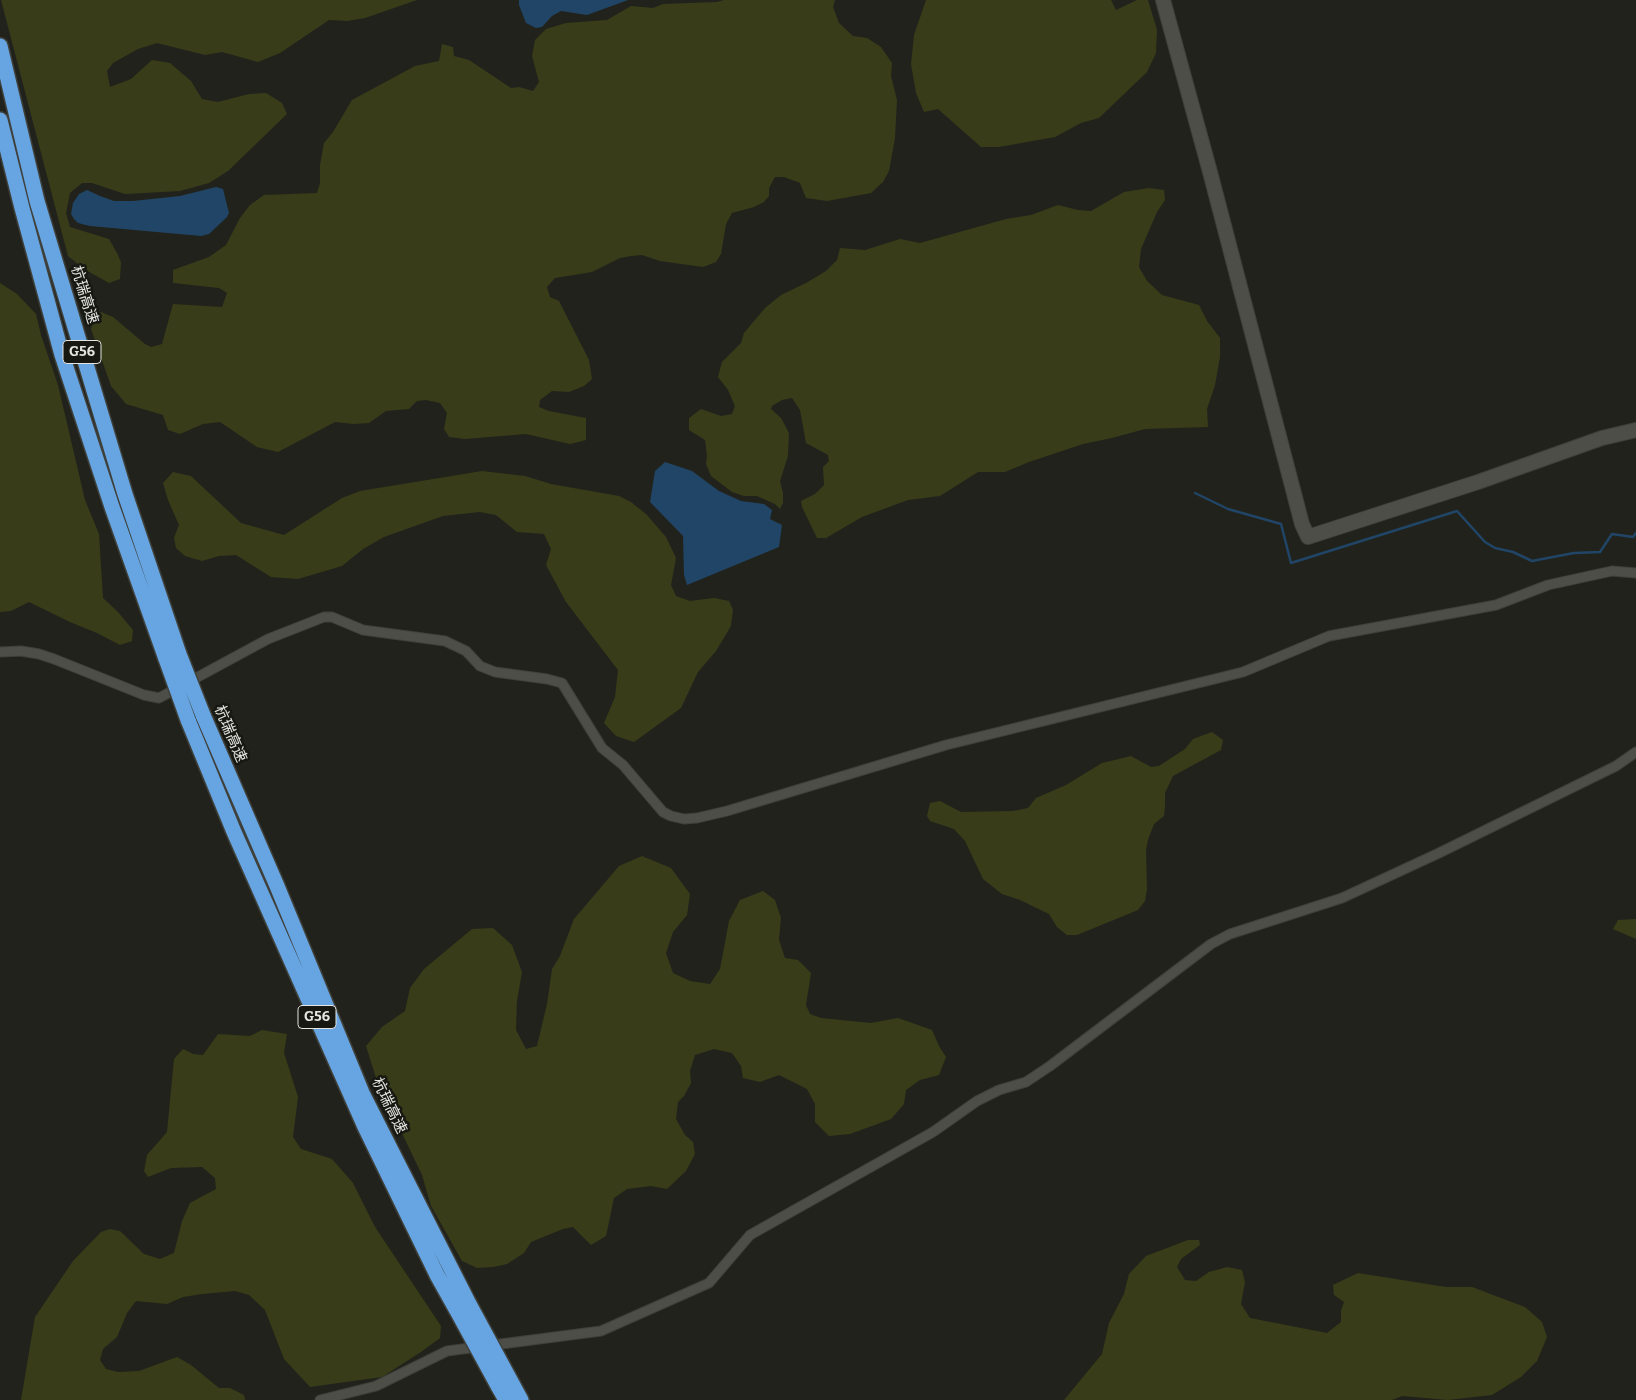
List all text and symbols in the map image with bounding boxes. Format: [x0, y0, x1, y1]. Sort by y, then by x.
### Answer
street label: 杭瑞高速 [67, 264, 101, 326]
road number: G56 [63, 341, 101, 364]
street label: 杭瑞高速 [210, 703, 250, 765]
road number: G56 [298, 1006, 336, 1028]
street label: 杭瑞高速 [368, 1075, 410, 1137]

